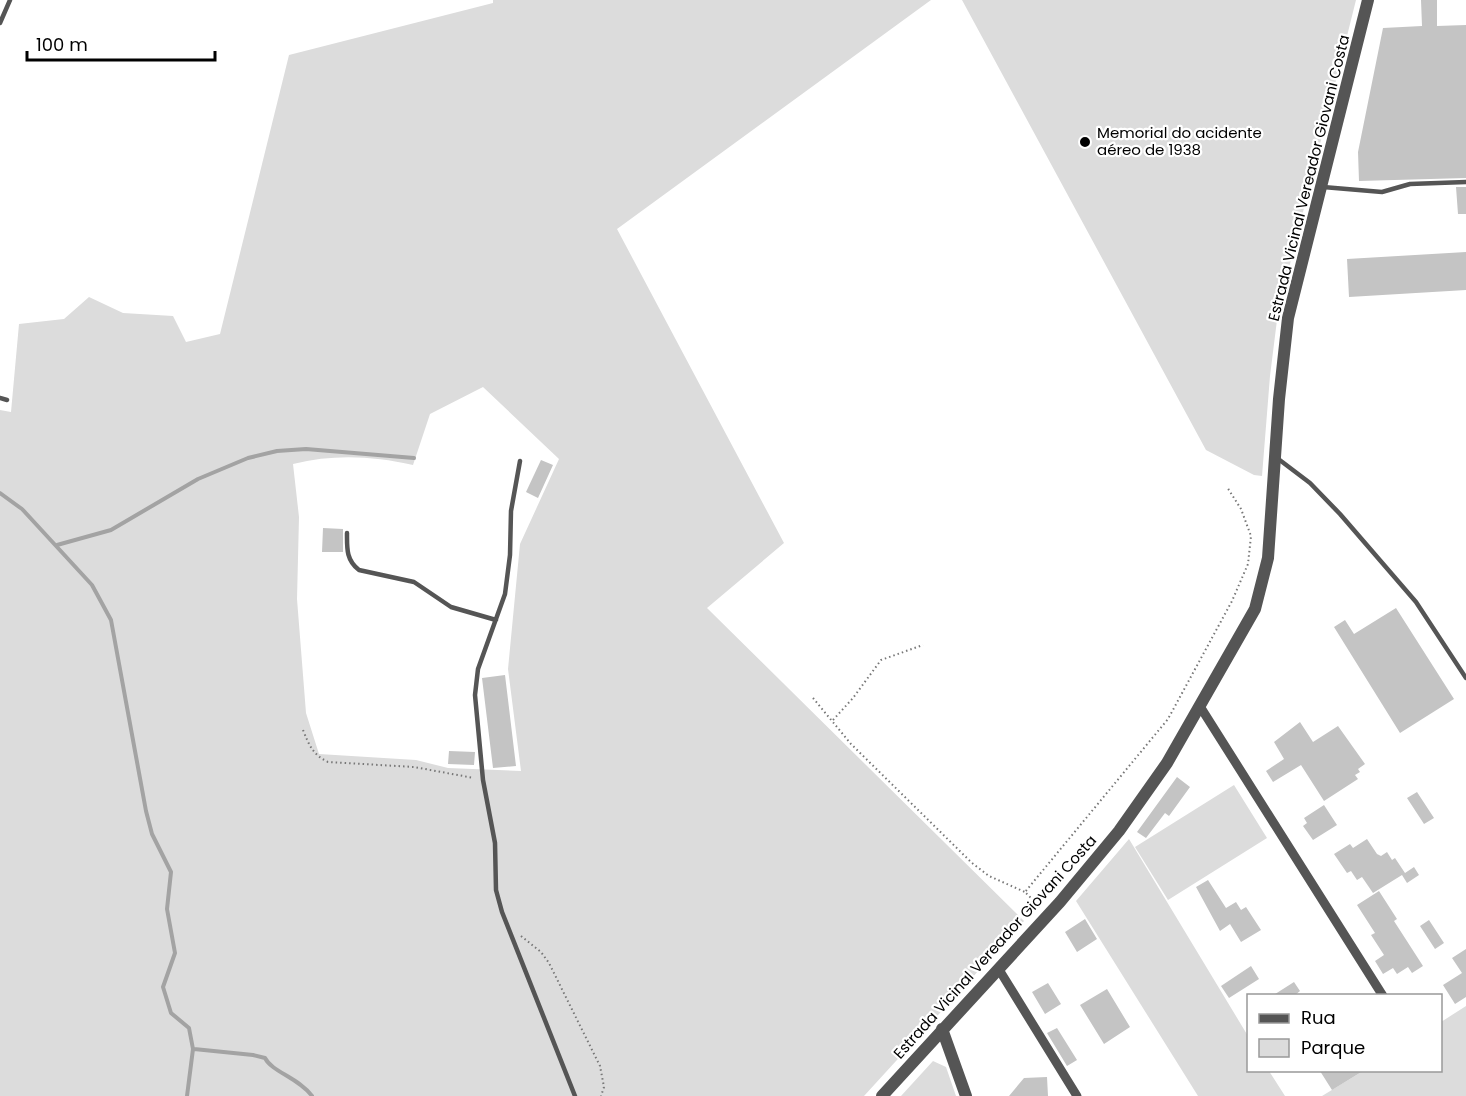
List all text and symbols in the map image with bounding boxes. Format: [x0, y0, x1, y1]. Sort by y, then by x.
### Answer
scale bar [27, 24, 214, 62]
text: 100 m [36, 32, 88, 57]
street label: Estrada Vicinal Vereador Giovani Costa [1263, 33, 1354, 323]
place label: Memorial do acidente aéreo de 1938 [1097, 122, 1262, 160]
marker: Memorial do acidente aéreo de 1938 [1078, 135, 1092, 149]
street label: Estrada Vicinal Vereador Giovani Costa [888, 830, 1101, 1063]
legend [1247, 994, 1442, 1072]
text: Rua [1301, 1005, 1336, 1030]
text: Parque [1301, 1035, 1365, 1060]

